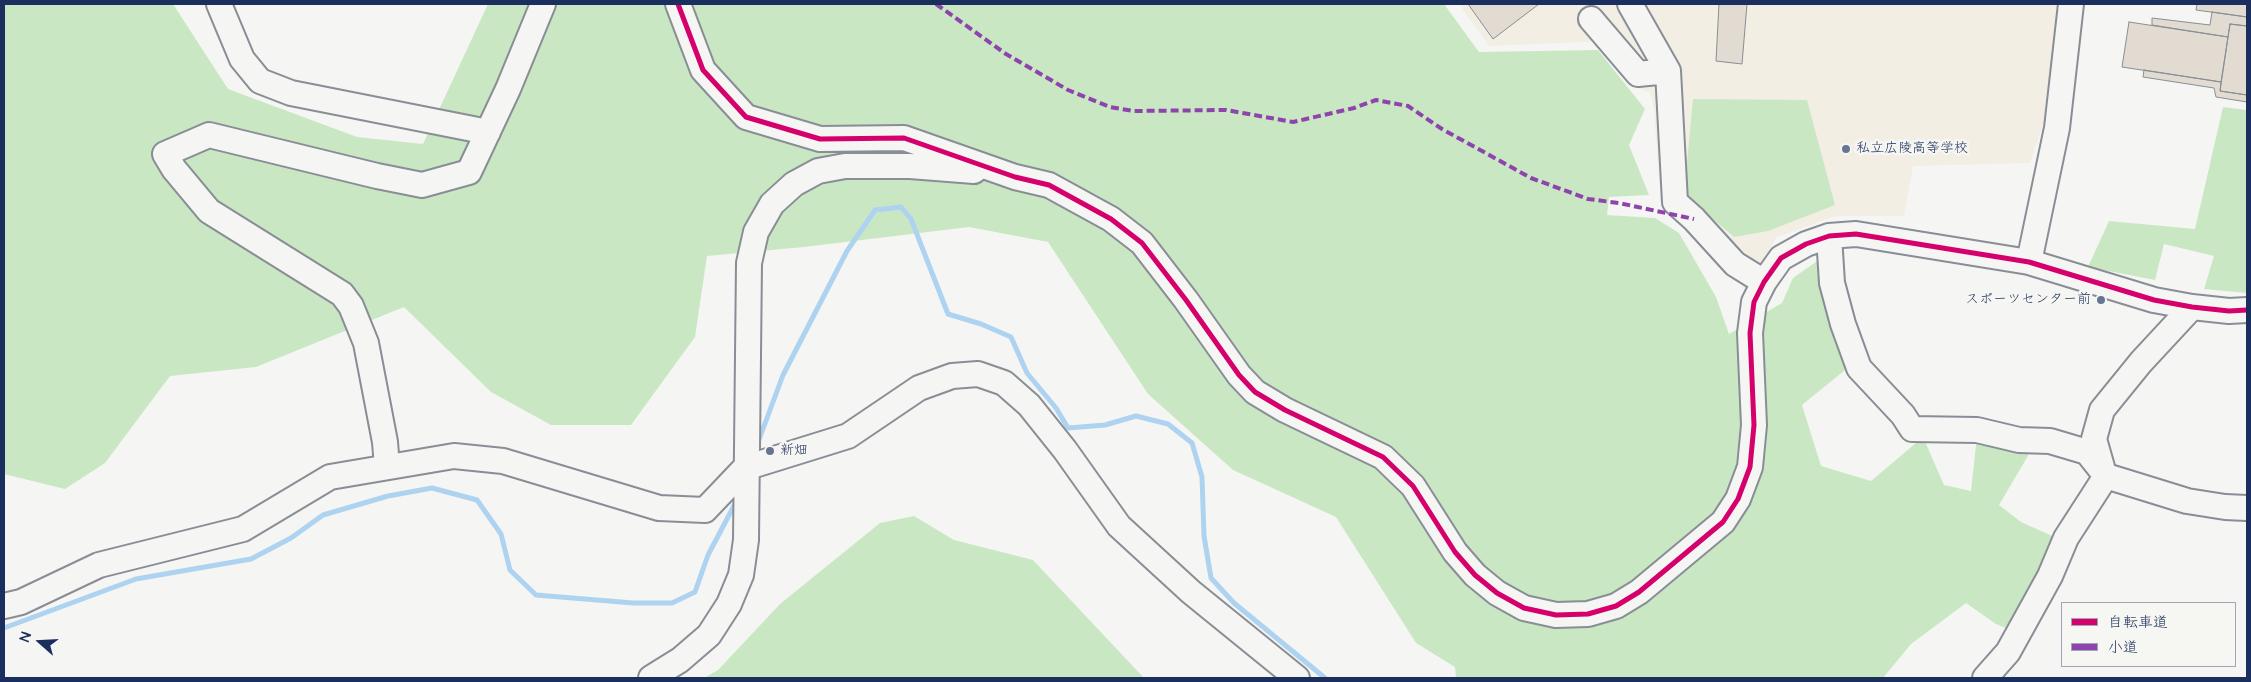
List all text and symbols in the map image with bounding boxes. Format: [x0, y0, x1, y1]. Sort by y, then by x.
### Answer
place label: 私立広陵高等学校 [1856, 141, 1968, 157]
marker: 私立広陵高等学校 [1840, 143, 1852, 155]
place label: スポーツセンター前 [1965, 292, 2091, 308]
marker: スポーツセンター前 [2095, 294, 2107, 306]
place label: 新畑 [780, 443, 808, 459]
marker: 新畑 [764, 445, 776, 457]
legend [2061, 602, 2236, 667]
text: 自転車道 [2108, 612, 2168, 633]
north arrow [15, 617, 65, 667]
text: N [15, 630, 37, 645]
text: 小道 [2108, 637, 2138, 658]

